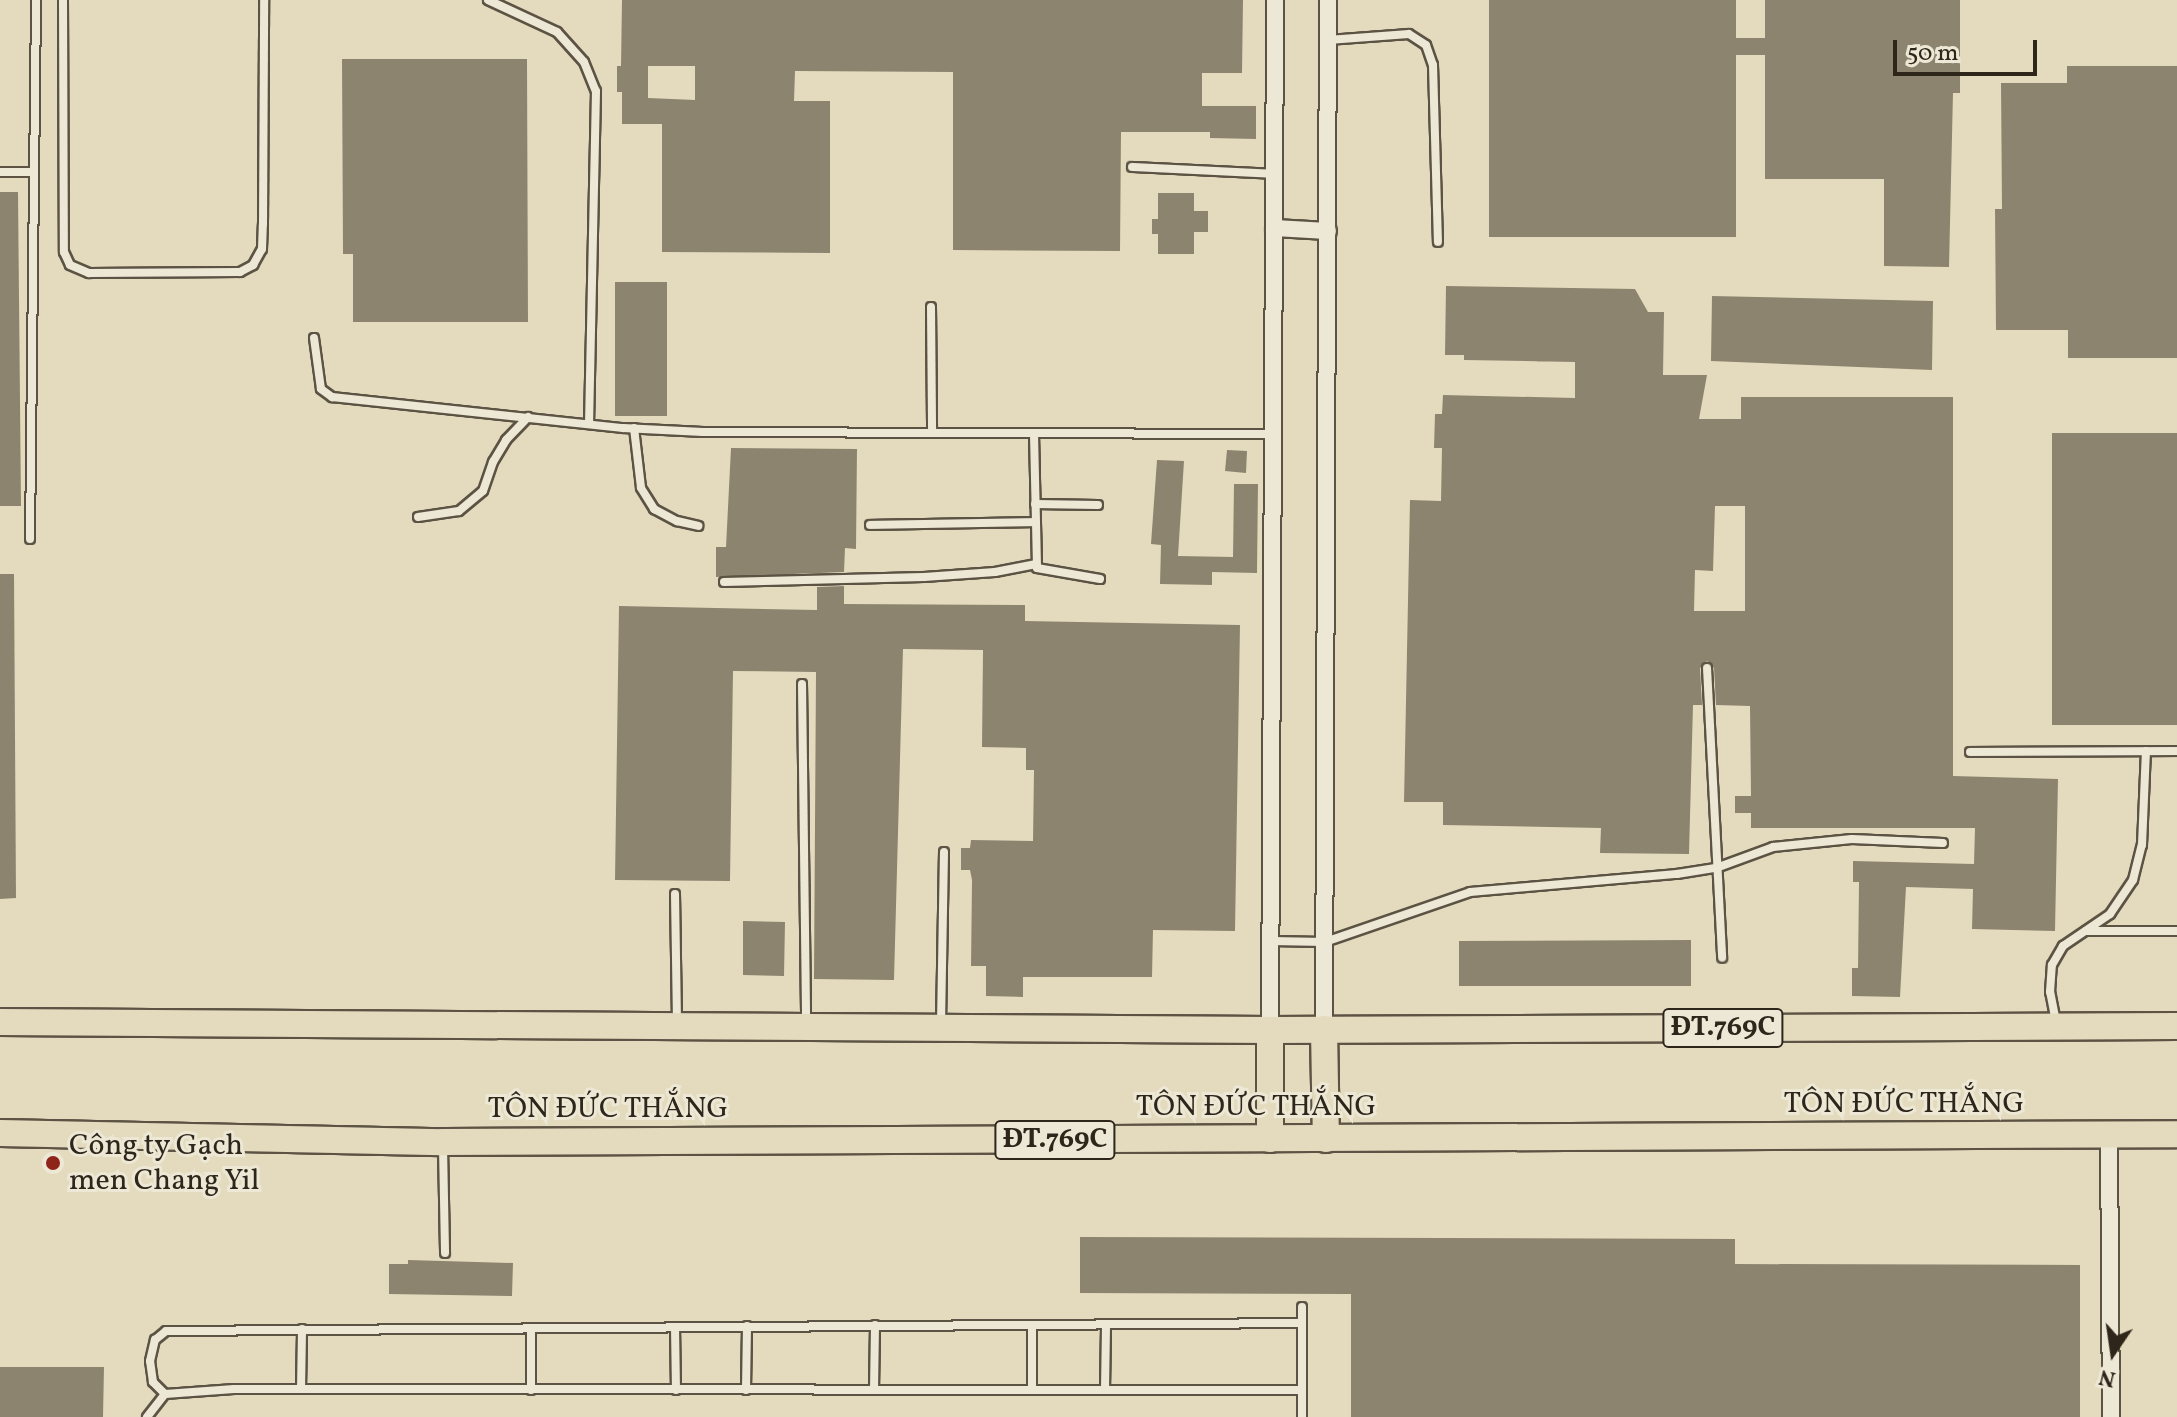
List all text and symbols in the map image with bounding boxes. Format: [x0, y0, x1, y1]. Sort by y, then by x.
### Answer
scale bar [1897, 24, 2041, 74]
text: 50 m [1907, 37, 1959, 71]
road number: ĐT.769C [1661, 1004, 1785, 1052]
street label: TÔN ĐỨC THẮNG [1783, 1086, 2025, 1122]
street label: TÔN ĐỨC THẮNG [1135, 1089, 1377, 1125]
street label: TÔN ĐỨC THẮNG [487, 1091, 729, 1127]
road number: ĐT.769C [993, 1116, 1117, 1164]
place label: Công ty Gạch men Chang Yil [69, 1128, 260, 1198]
marker: Công ty Gạch men Chang Yil [44, 1154, 62, 1172]
north arrow [2073, 1313, 2153, 1393]
text: N [2096, 1360, 2119, 1394]

